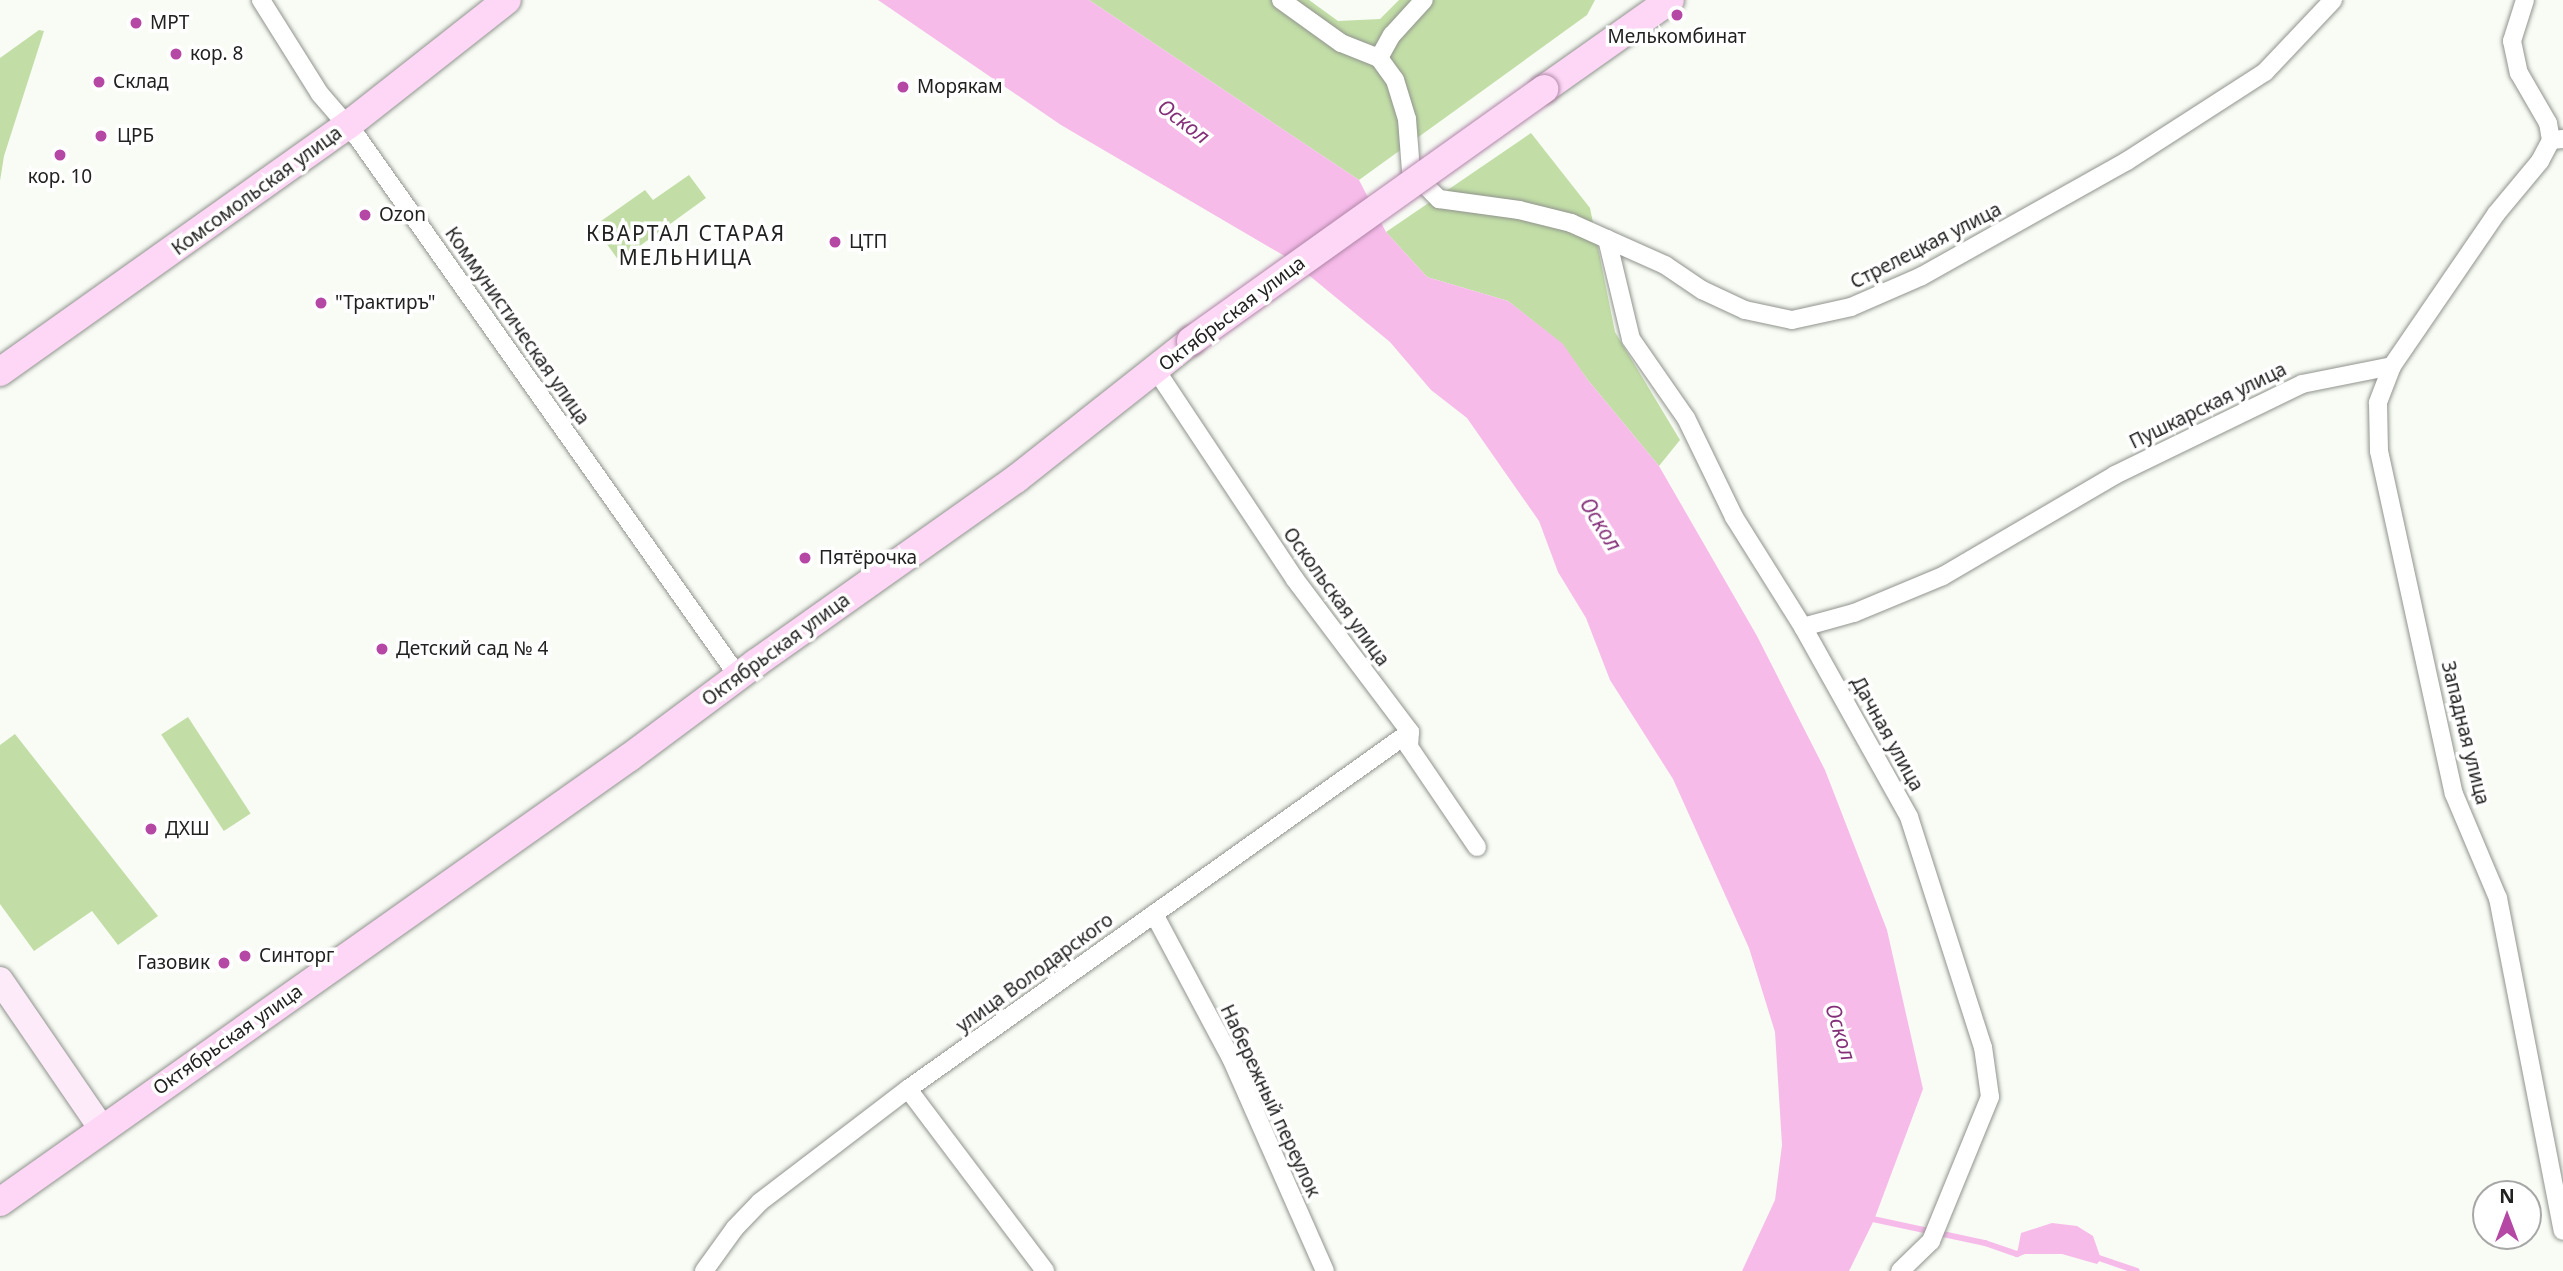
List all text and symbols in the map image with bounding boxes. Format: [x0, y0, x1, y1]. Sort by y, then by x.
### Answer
marker: Мелькомбинат [1669, 7, 1685, 23]
place label: МРТ [150, 12, 189, 34]
marker: МРТ [128, 15, 144, 31]
place label: Мелькомбинат [1608, 26, 1746, 48]
place label: кор. 8 [190, 43, 243, 65]
marker: кор. 8 [168, 46, 184, 62]
place label: Склад [113, 71, 168, 93]
marker: Склад [91, 74, 107, 90]
place label: Морякам [917, 76, 1003, 98]
marker: Морякам [895, 79, 911, 95]
water label: Оскол [1153, 93, 1215, 149]
street label: Комсомольская улица [168, 122, 346, 260]
place label: ЦРБ [117, 125, 154, 147]
marker: ЦРБ [91, 126, 111, 146]
marker: кор. 10 [52, 147, 68, 163]
place label: кор. 10 [28, 166, 92, 188]
street label: Стрелецкая улица [1847, 198, 2005, 294]
place label: Ozon [379, 204, 426, 226]
marker: Ozon [357, 207, 373, 223]
district label: КВАРТАЛ СТАРАЯ МЕЛЬНИЦА [588, 220, 784, 270]
street label: Коммунистическая улица [440, 223, 594, 429]
place label: ЦТП [849, 231, 888, 253]
marker: ЦТП [827, 234, 843, 250]
street label: Октябрьская улица [1154, 252, 1310, 376]
place label: "Трактиръ" [335, 292, 435, 314]
marker: "Трактиръ" [313, 295, 329, 311]
street label: Пушкарская улица [2126, 358, 2290, 454]
water label: Оскол [1575, 493, 1627, 555]
street label: Оскольская улица [1278, 523, 1394, 671]
place label: Пятёрочка [819, 547, 917, 569]
marker: Пятёрочка [797, 550, 813, 566]
street label: Октябрьская улица [698, 589, 854, 711]
place label: Детский сад № 4 [396, 638, 548, 660]
marker: Детский сад № 4 [374, 641, 390, 657]
street label: Западная улица [2436, 659, 2494, 807]
street label: Дачная улица [1846, 673, 1928, 795]
place label: ДХШ [165, 818, 210, 840]
marker: ДХШ [143, 821, 159, 837]
street label: улица Володарского [952, 908, 1118, 1038]
place label: Синторг [259, 945, 334, 967]
marker: Синторг [237, 948, 253, 964]
place label: Газовик [137, 952, 210, 974]
marker: Газовик [216, 955, 232, 971]
street label: Октябрьская улица [149, 980, 307, 1100]
street label: Набережный переулок [1215, 1001, 1325, 1201]
water label: Оскол [1820, 1001, 1862, 1063]
north arrow [2472, 1180, 2542, 1250]
text: N [2499, 1183, 2515, 1209]

